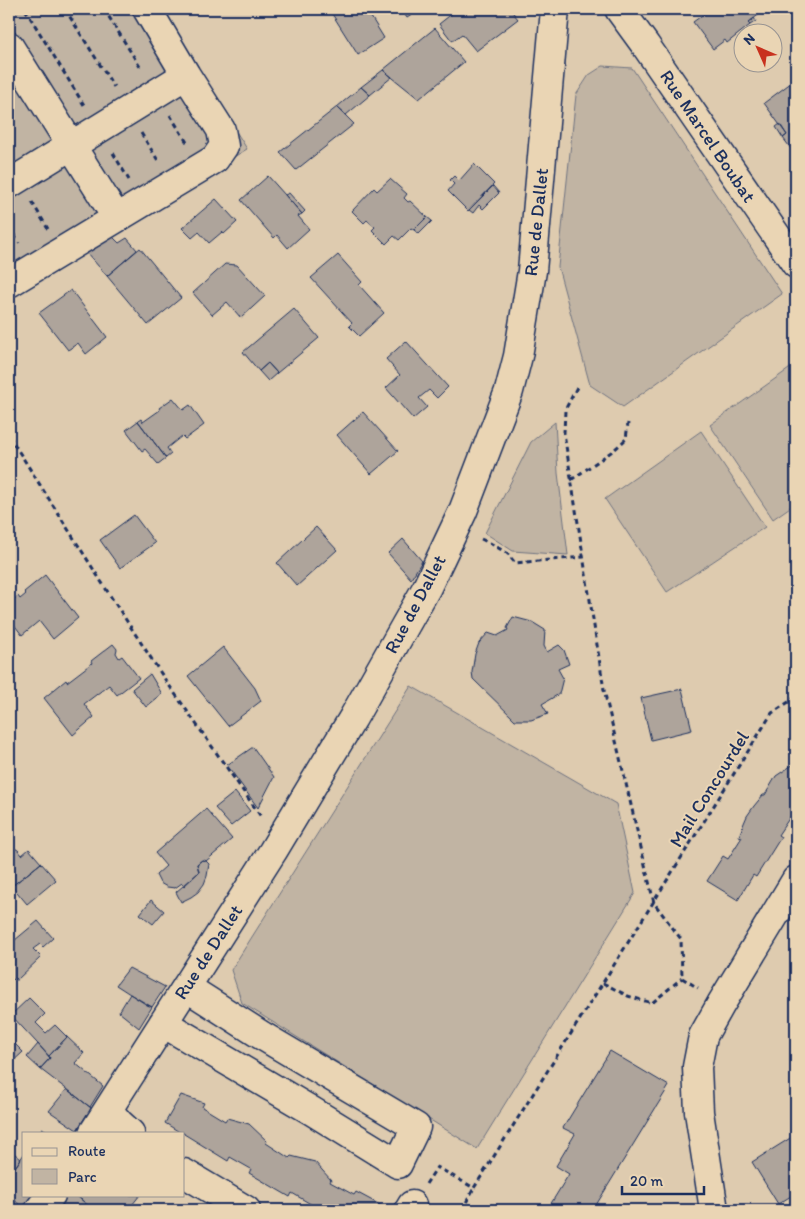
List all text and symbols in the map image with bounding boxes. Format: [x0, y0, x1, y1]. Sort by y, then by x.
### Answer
north arrow [732, 22, 782, 72]
text: N [740, 30, 759, 49]
street label: Rue Marcel Boubat [655, 65, 761, 207]
street label: Rue de Dallet [519, 167, 553, 277]
street label: Rue de Dallet [379, 551, 451, 657]
street label: Mail Concourdel [664, 726, 754, 851]
street label: Rue de Dallet [169, 900, 247, 1004]
legend [22, 1132, 185, 1196]
text: Route [68, 1142, 106, 1160]
scale bar [622, 1164, 705, 1196]
text: Parc [68, 1168, 97, 1186]
text: 20 m [630, 1172, 664, 1190]

